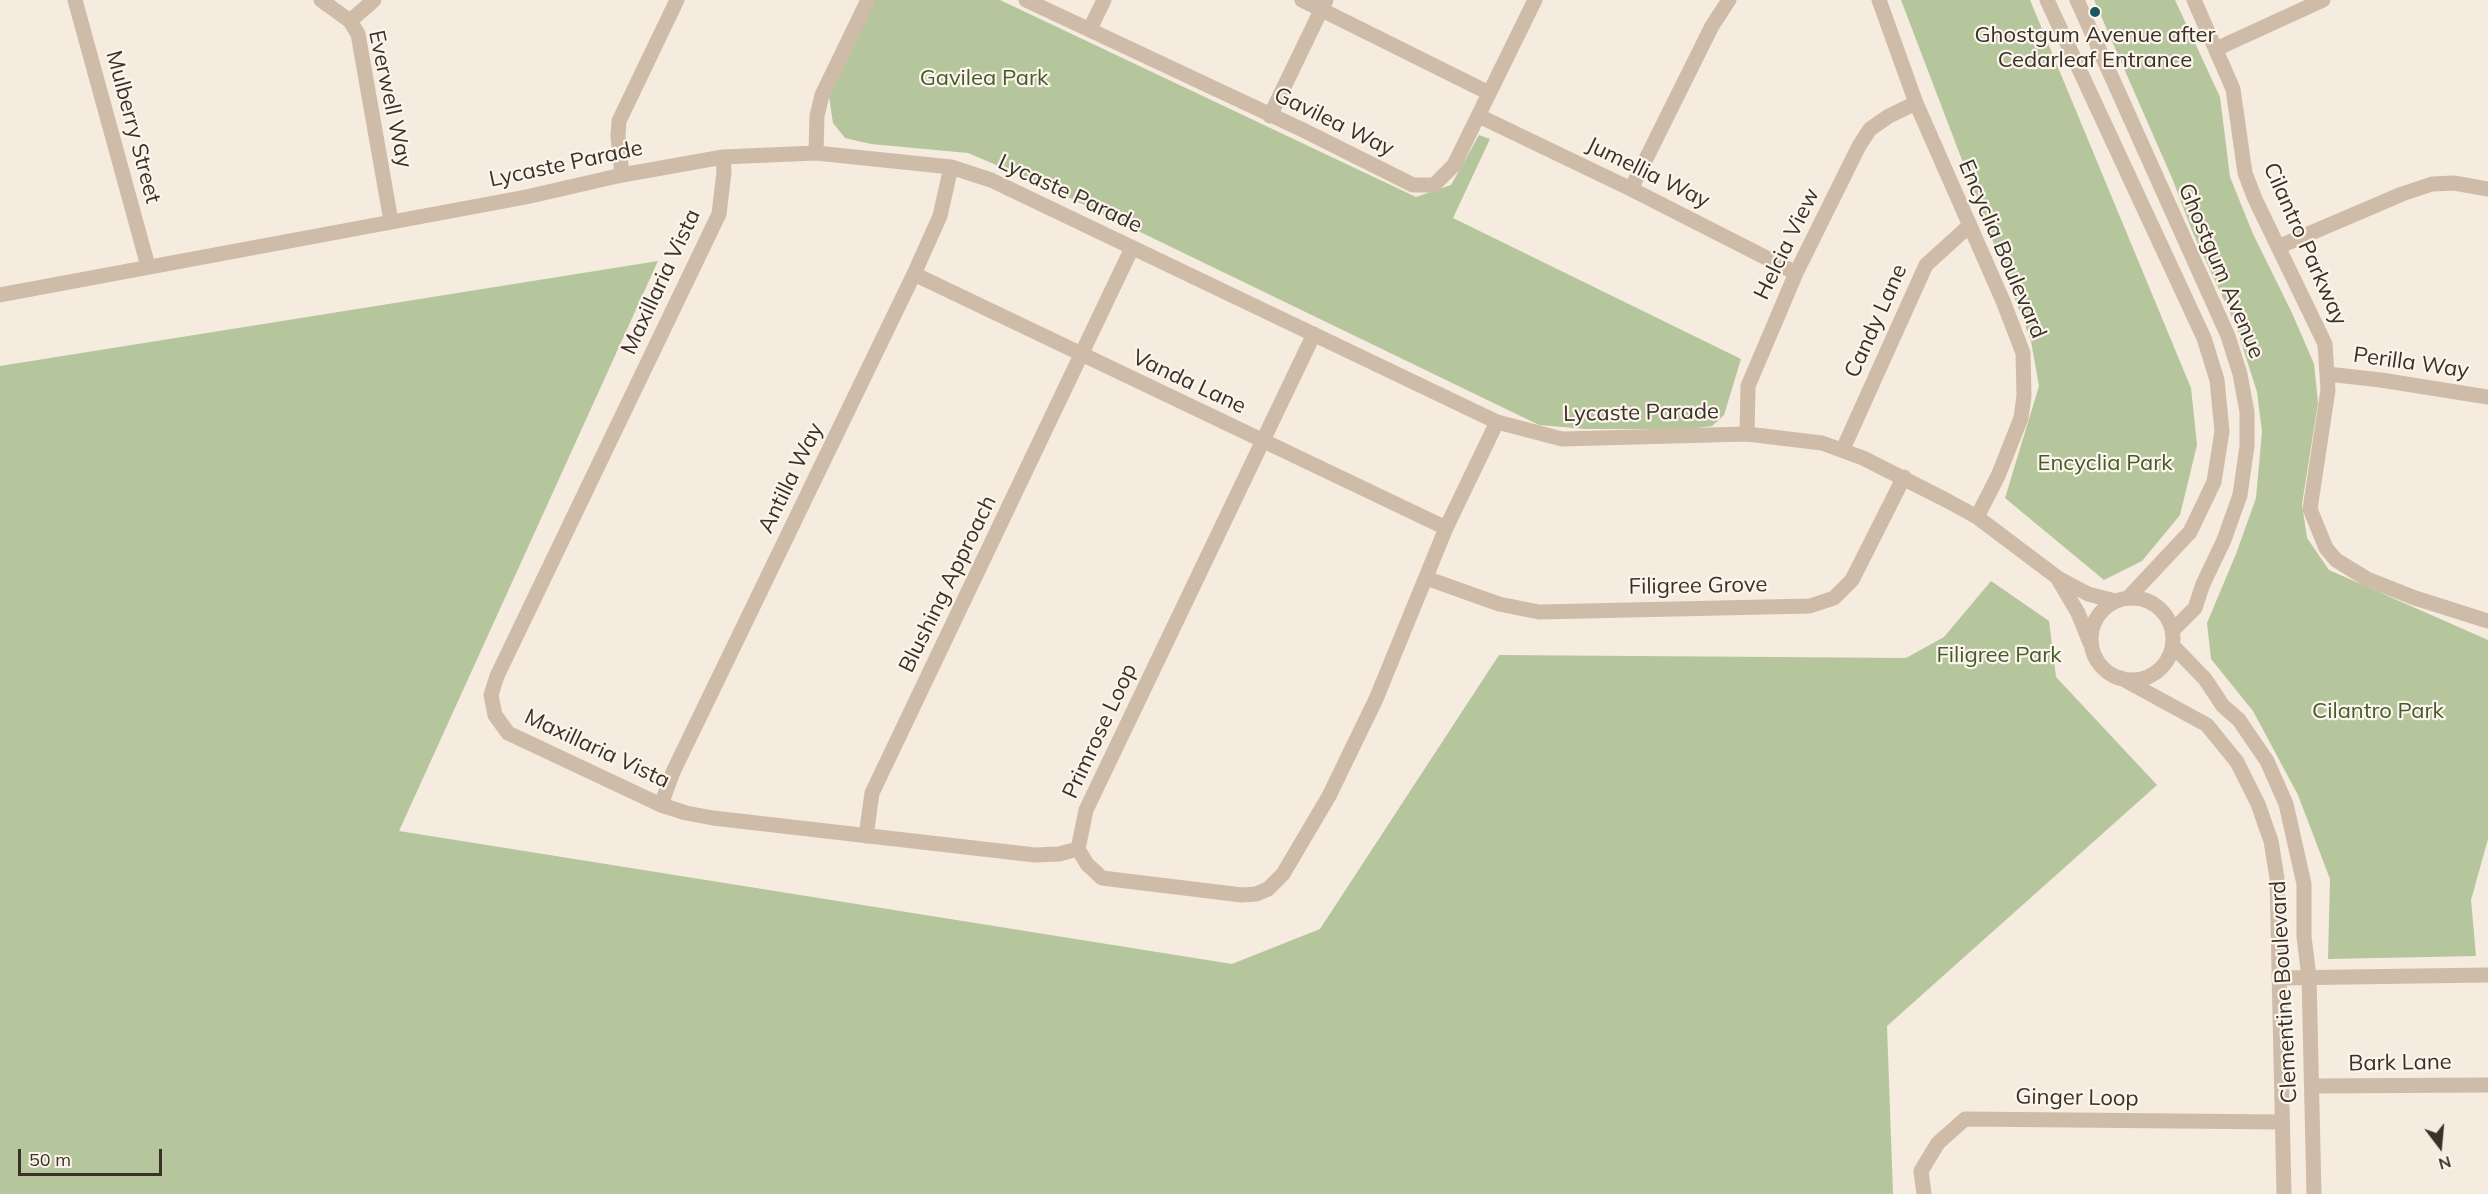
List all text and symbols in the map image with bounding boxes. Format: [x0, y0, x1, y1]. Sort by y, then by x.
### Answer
marker: Ghostgum Avenue after Cedarleaf Entrance [2088, 5, 2102, 19]
place label: Ghostgum Avenue after Cedarleaf Entrance [1975, 22, 2215, 74]
street label: Everwell Way [363, 28, 417, 170]
street label: Mulberry Street [100, 48, 166, 206]
park label: Gavilea Park [920, 65, 1048, 91]
street label: Gavilea Way [1270, 82, 1398, 162]
street label: Jumellia Way [1582, 132, 1714, 214]
street label: Lycaste Parade [487, 135, 645, 193]
street label: Lycaste Parade [994, 149, 1146, 239]
street label: Encyclia Boulevard [1952, 156, 2052, 342]
street label: Cilantro Parkway [2257, 159, 2353, 329]
street label: Ghostgum Avenue [2172, 180, 2270, 362]
street label: Helcia View [1749, 184, 1825, 304]
street label: Maxillaria Vista [616, 205, 706, 359]
street label: Candy Lane [1839, 260, 1913, 382]
street label: Perilla Way [2352, 342, 2470, 384]
street label: Vanda Lane [1128, 344, 1250, 420]
street label: Lycaste Parade [1563, 398, 1719, 428]
street label: Antilla Way [753, 419, 829, 537]
park label: Encyclia Park [2038, 450, 2172, 476]
street label: Blushing Approach [894, 491, 1002, 677]
street label: Filigree Grove [1628, 572, 1768, 600]
park label: Filigree Park [1936, 642, 2062, 668]
street label: Primrose Loop [1057, 659, 1143, 803]
park label: Cilantro Park [2312, 698, 2444, 724]
street label: Maxillaria Vista [520, 704, 674, 794]
street label: Clementine Boulevard [2265, 880, 2303, 1104]
street label: Bark Lane [2348, 1049, 2452, 1077]
street label: Ginger Loop [2015, 1084, 2139, 1112]
north arrow [2410, 1116, 2470, 1176]
scale bar [21, 1137, 165, 1175]
text: 50 m [29, 1148, 71, 1171]
text: N [2436, 1152, 2454, 1175]

